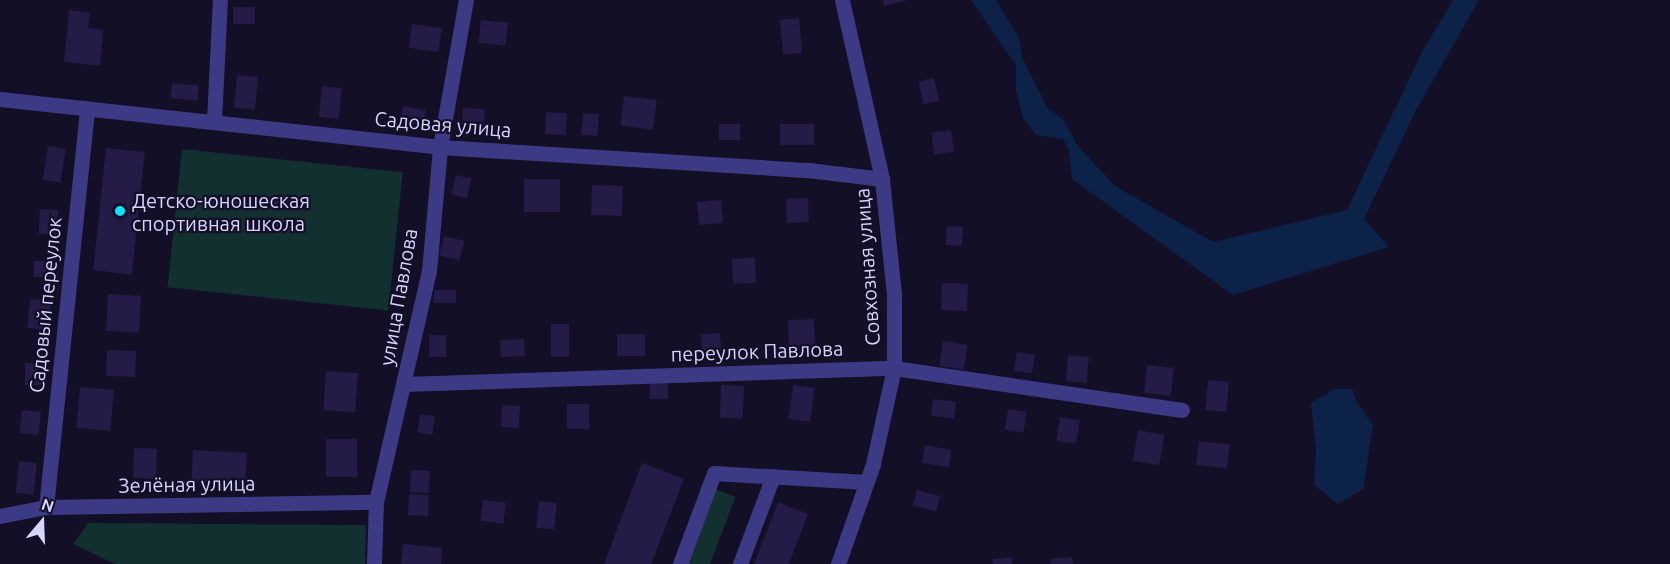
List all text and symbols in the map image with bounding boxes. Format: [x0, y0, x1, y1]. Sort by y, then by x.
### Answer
street label: Садовая улица [374, 106, 512, 142]
street label: Совхозная улица [850, 187, 884, 347]
place label: Детско-юношеская спортивная школа [132, 188, 310, 235]
marker: Детско-юношеская спортивная школа [113, 204, 127, 218]
street label: Садовый переулок [24, 216, 66, 394]
street label: улица Павлова [374, 226, 422, 368]
street label: переулок Павлова [670, 336, 844, 366]
street label: Зелёная улица [118, 471, 256, 497]
north arrow [12, 492, 72, 552]
text: N [39, 495, 56, 515]

